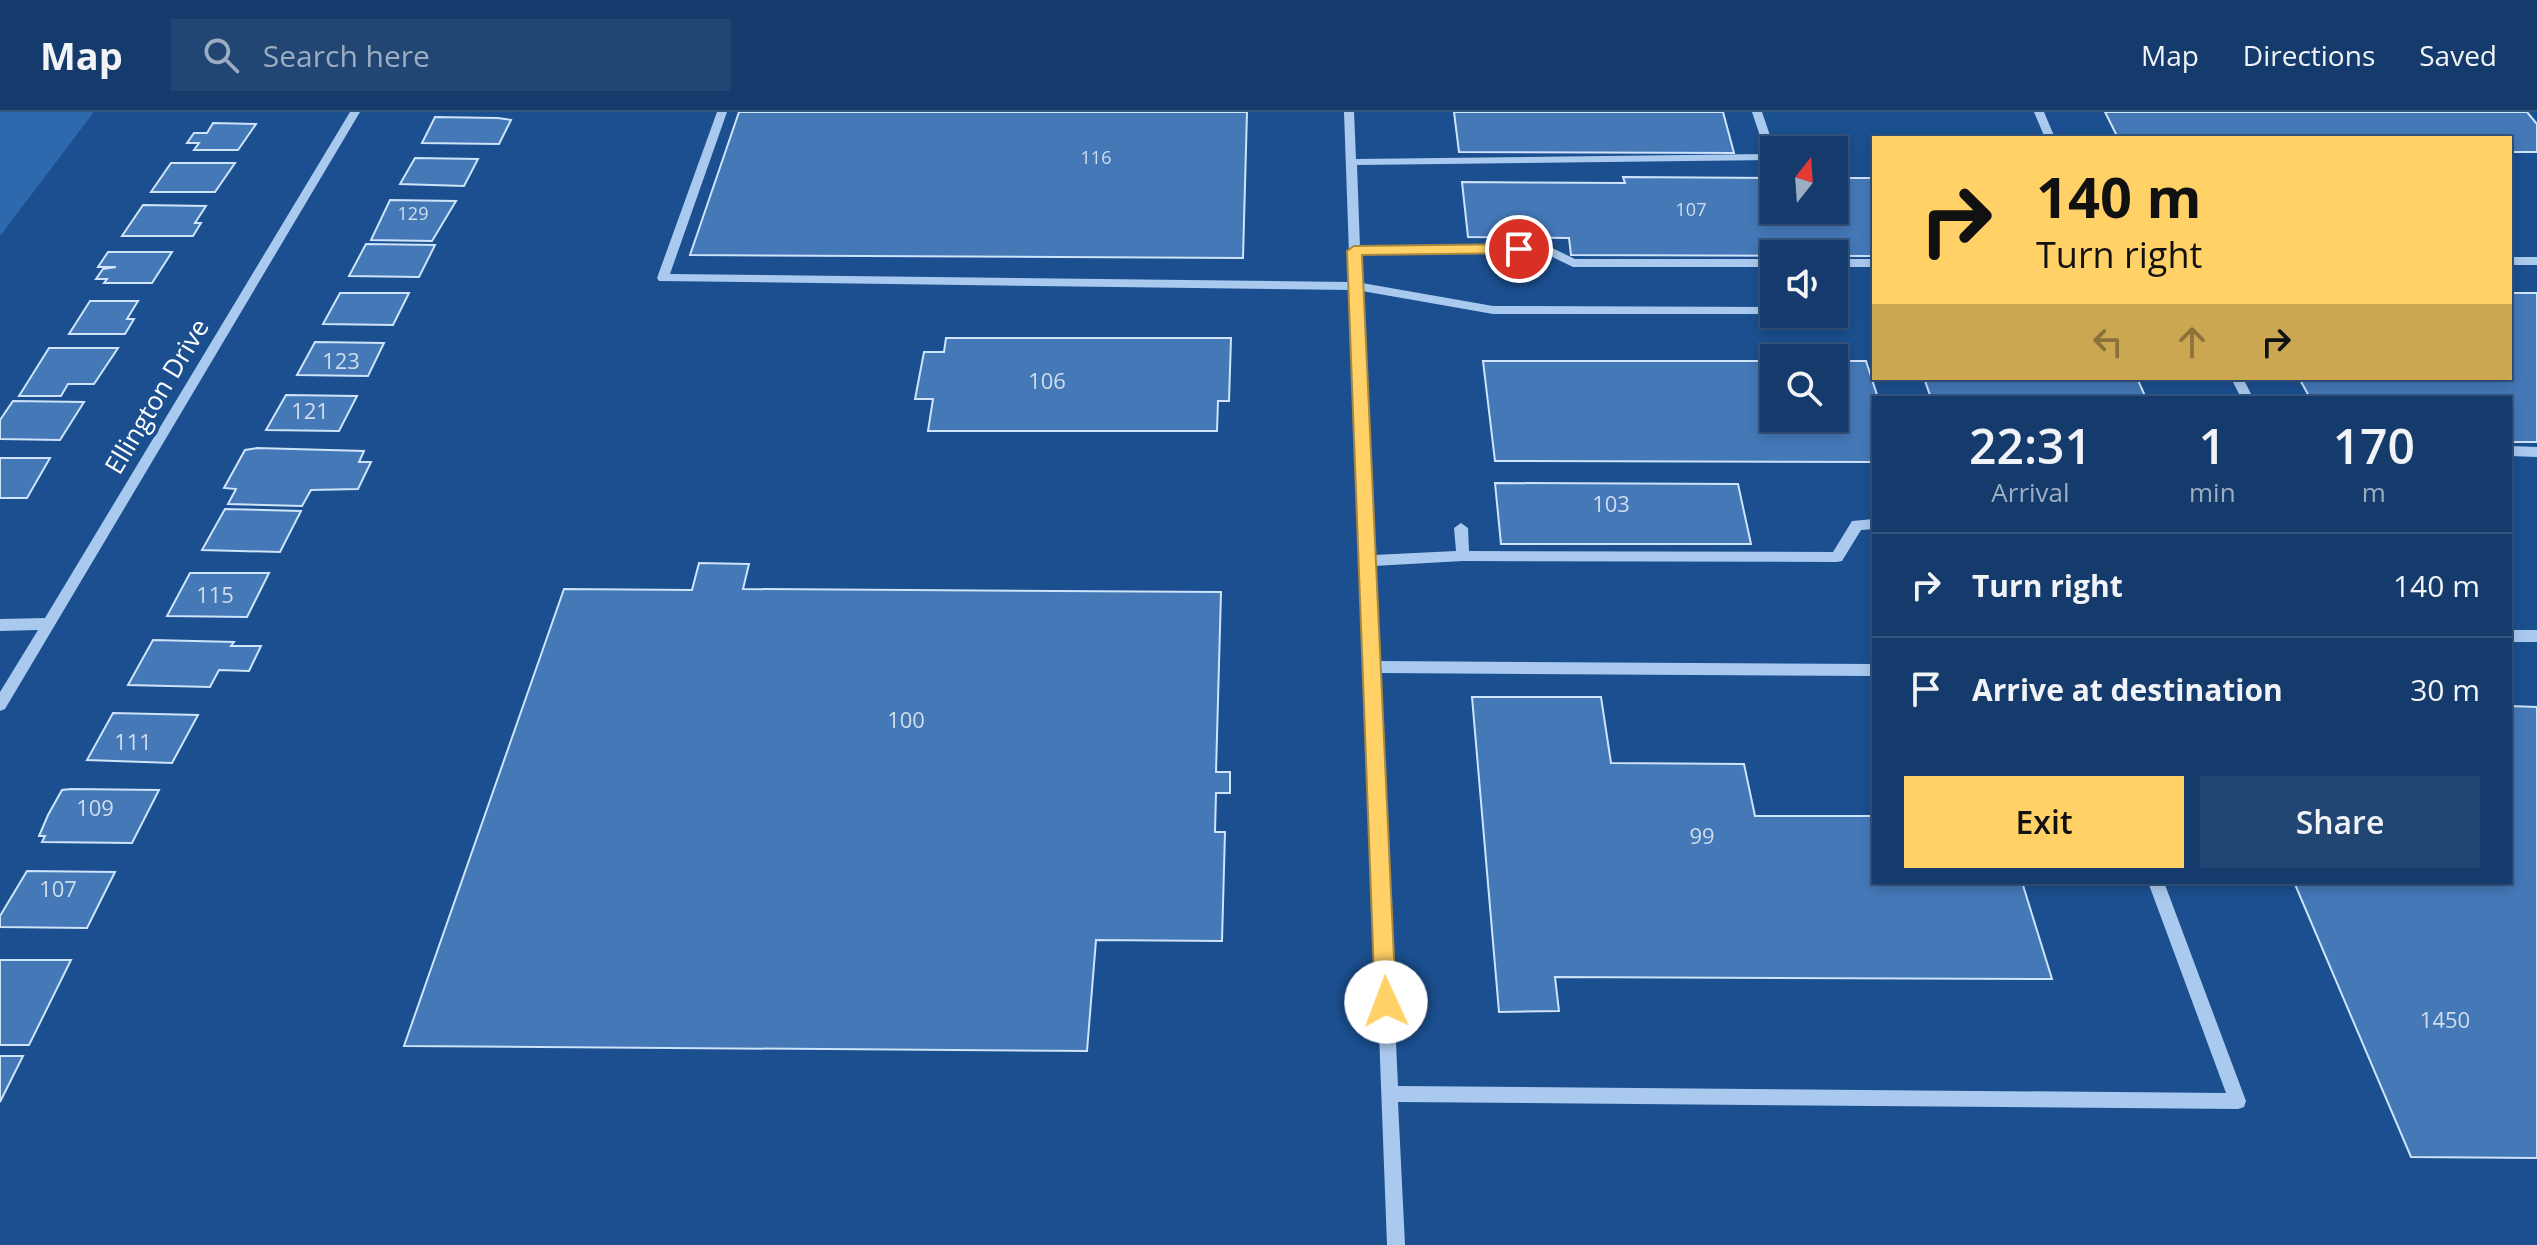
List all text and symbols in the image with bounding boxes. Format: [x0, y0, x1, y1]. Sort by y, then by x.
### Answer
search box [171, 19, 731, 91]
text: Map [40, 29, 123, 81]
icon: search [199, 33, 243, 77]
text: Search here [263, 35, 430, 76]
text: Map [2141, 36, 2199, 74]
text: Directions [2243, 36, 2375, 74]
text: Saved [2419, 36, 2497, 74]
north arrow [1760, 136, 1848, 224]
map controls [1760, 136, 1848, 432]
house number: 116 [1081, 145, 1111, 169]
text: 140 m [2036, 158, 2202, 234]
icon: right [1904, 168, 2008, 272]
house number: 107 [1676, 197, 1706, 221]
house number: 129 [398, 201, 428, 225]
pin [1485, 215, 1553, 283]
icon: arrive [1497, 227, 1541, 271]
text: Turn right [2036, 230, 2202, 279]
button: sound [1760, 240, 1848, 328]
street label: Ellington Drive [95, 312, 217, 480]
icon: left [2086, 320, 2130, 364]
icon: ahead [2170, 320, 2214, 364]
icon: right [2254, 320, 2298, 364]
button: search [1760, 344, 1848, 432]
house number: 123 [322, 345, 360, 375]
house number: 106 [1028, 365, 1066, 395]
house number: 121 [291, 395, 329, 425]
text: 22:31 [1969, 413, 2092, 478]
text: 1 [2199, 413, 2226, 478]
text: 170 [2333, 413, 2415, 478]
text: Arrival [1991, 474, 2070, 510]
text: min [2189, 474, 2236, 510]
text: m [2362, 474, 2386, 510]
house number: 103 [1592, 488, 1630, 518]
icon: right [1904, 563, 1948, 607]
text: Turn right [1972, 565, 2123, 606]
text: 140 m [2393, 565, 2480, 606]
house number: 115 [196, 579, 234, 609]
icon: arrive [1904, 667, 1948, 711]
text: Arrive at destination [1972, 669, 2283, 710]
text: 30 m [2410, 669, 2480, 710]
house number: 100 [887, 704, 925, 734]
house number: 111 [114, 726, 152, 756]
button: Exit [1904, 776, 2184, 868]
button: Share [2200, 776, 2480, 868]
house number: 109 [76, 792, 114, 822]
house number: 99 [1689, 820, 1715, 850]
house number: 107 [39, 873, 77, 903]
position arrow [1344, 960, 1428, 1044]
house number: 1450 [2420, 1004, 2470, 1034]

